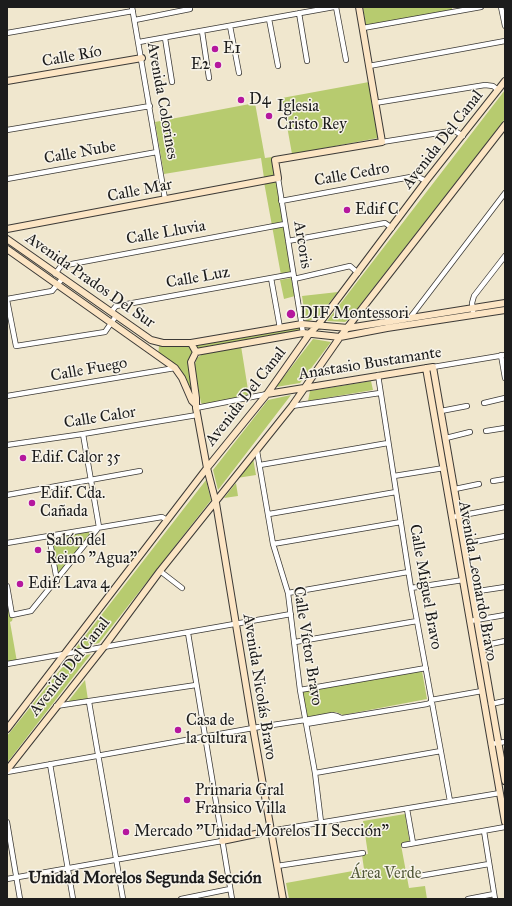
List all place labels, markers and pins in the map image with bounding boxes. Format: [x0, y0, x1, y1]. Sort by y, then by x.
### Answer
place label: E1 [223, 39, 241, 59]
marker: E1 [210, 44, 220, 54]
place label: E2 [191, 55, 210, 75]
marker: E2 [213, 60, 223, 70]
place label: D4 [249, 90, 271, 110]
marker: D4 [236, 95, 246, 105]
place label: Iglesia Cristo Rey [277, 97, 347, 135]
marker: Iglesia Cristo Rey [264, 111, 274, 121]
place label: Edif C [355, 200, 399, 220]
marker: Edif C [342, 205, 352, 215]
place label: DIF Montessori [300, 304, 409, 324]
marker: DIF Montessori [285, 308, 297, 320]
place label: Edif. Calor 35 [31, 448, 120, 468]
marker: Edif. Calor 35 [18, 453, 28, 463]
place label: Edif. Cda. Cañada [40, 484, 105, 522]
marker: Edif. Cda. Cañada [27, 498, 37, 508]
place label: Salón del Reino "Agua" [46, 531, 137, 569]
marker: Salón del Reino "Agua" [33, 545, 43, 555]
place label: Edif. Lava 4 [28, 574, 109, 594]
marker: Edif. Lava 4 [15, 579, 25, 589]
place label: Casa de la cultura [186, 711, 247, 749]
marker: Casa de la cultura [173, 725, 183, 735]
place label: Primaria Gral Fransico Villa [195, 781, 286, 819]
marker: Primaria Gral Fransico Villa [182, 795, 192, 805]
place label: Mercado "Unidad Morelos II Sección" [134, 822, 389, 842]
marker: Mercado "Unidad Morelos II Sección" [121, 827, 131, 837]

